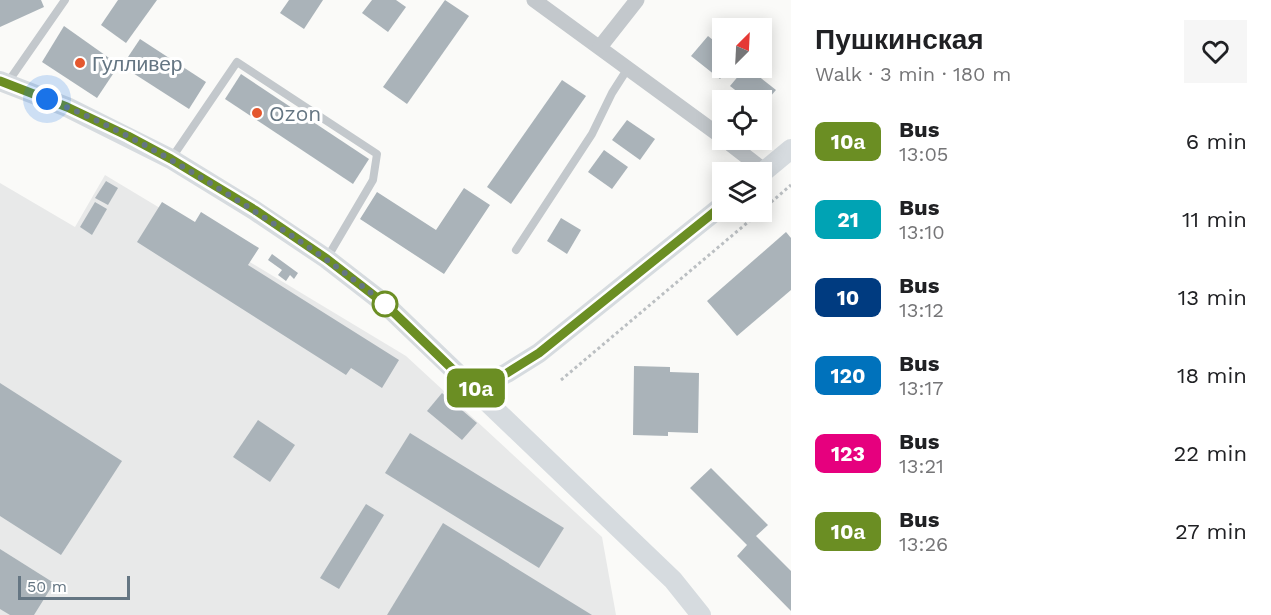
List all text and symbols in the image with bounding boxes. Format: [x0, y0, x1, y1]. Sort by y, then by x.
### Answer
north arrow [712, 18, 772, 78]
map controls [712, 18, 772, 222]
button: heart [1184, 20, 1247, 83]
text: Пушкинская [815, 23, 984, 56]
place label: Гулливер [92, 51, 183, 76]
marker: Гулливер [73, 56, 87, 70]
text: Walk · 3 min · 180 m [815, 62, 1011, 86]
your location [32, 84, 62, 114]
button: locate [712, 90, 772, 150]
place label: Ozon [269, 101, 321, 126]
marker: Ozon [250, 106, 264, 120]
text: Bus [899, 117, 939, 142]
text: 10а [831, 129, 865, 154]
text: 6 min [1186, 129, 1247, 154]
text: 13:05 [899, 142, 948, 166]
button: layers [712, 162, 772, 222]
text: Bus [899, 195, 939, 220]
text: 21 [837, 207, 859, 232]
text: 11 min [1182, 207, 1247, 232]
text: 13:10 [899, 220, 945, 244]
text: Bus [899, 273, 939, 298]
text: 10 [837, 285, 859, 310]
text: 13 min [1178, 285, 1247, 310]
unlabelled marker [372, 291, 398, 317]
text: 13:12 [899, 298, 944, 322]
text: Bus [899, 351, 939, 376]
text: 120 [830, 363, 866, 388]
text: 18 min [1177, 363, 1247, 388]
line badge: 10а [442, 368, 510, 408]
text: 10а [459, 376, 493, 401]
text: 13:17 [899, 376, 943, 400]
text: Bus [899, 429, 939, 454]
text: 123 [831, 441, 865, 466]
text: 22 min [1173, 441, 1247, 466]
text: 13:21 [899, 454, 944, 478]
text: Bus [899, 507, 939, 532]
text: 10а [831, 519, 865, 544]
text: 27 min [1175, 519, 1247, 544]
text: 13:26 [899, 532, 948, 556]
scale bar [18, 573, 130, 600]
text: 50 m [27, 577, 67, 596]

